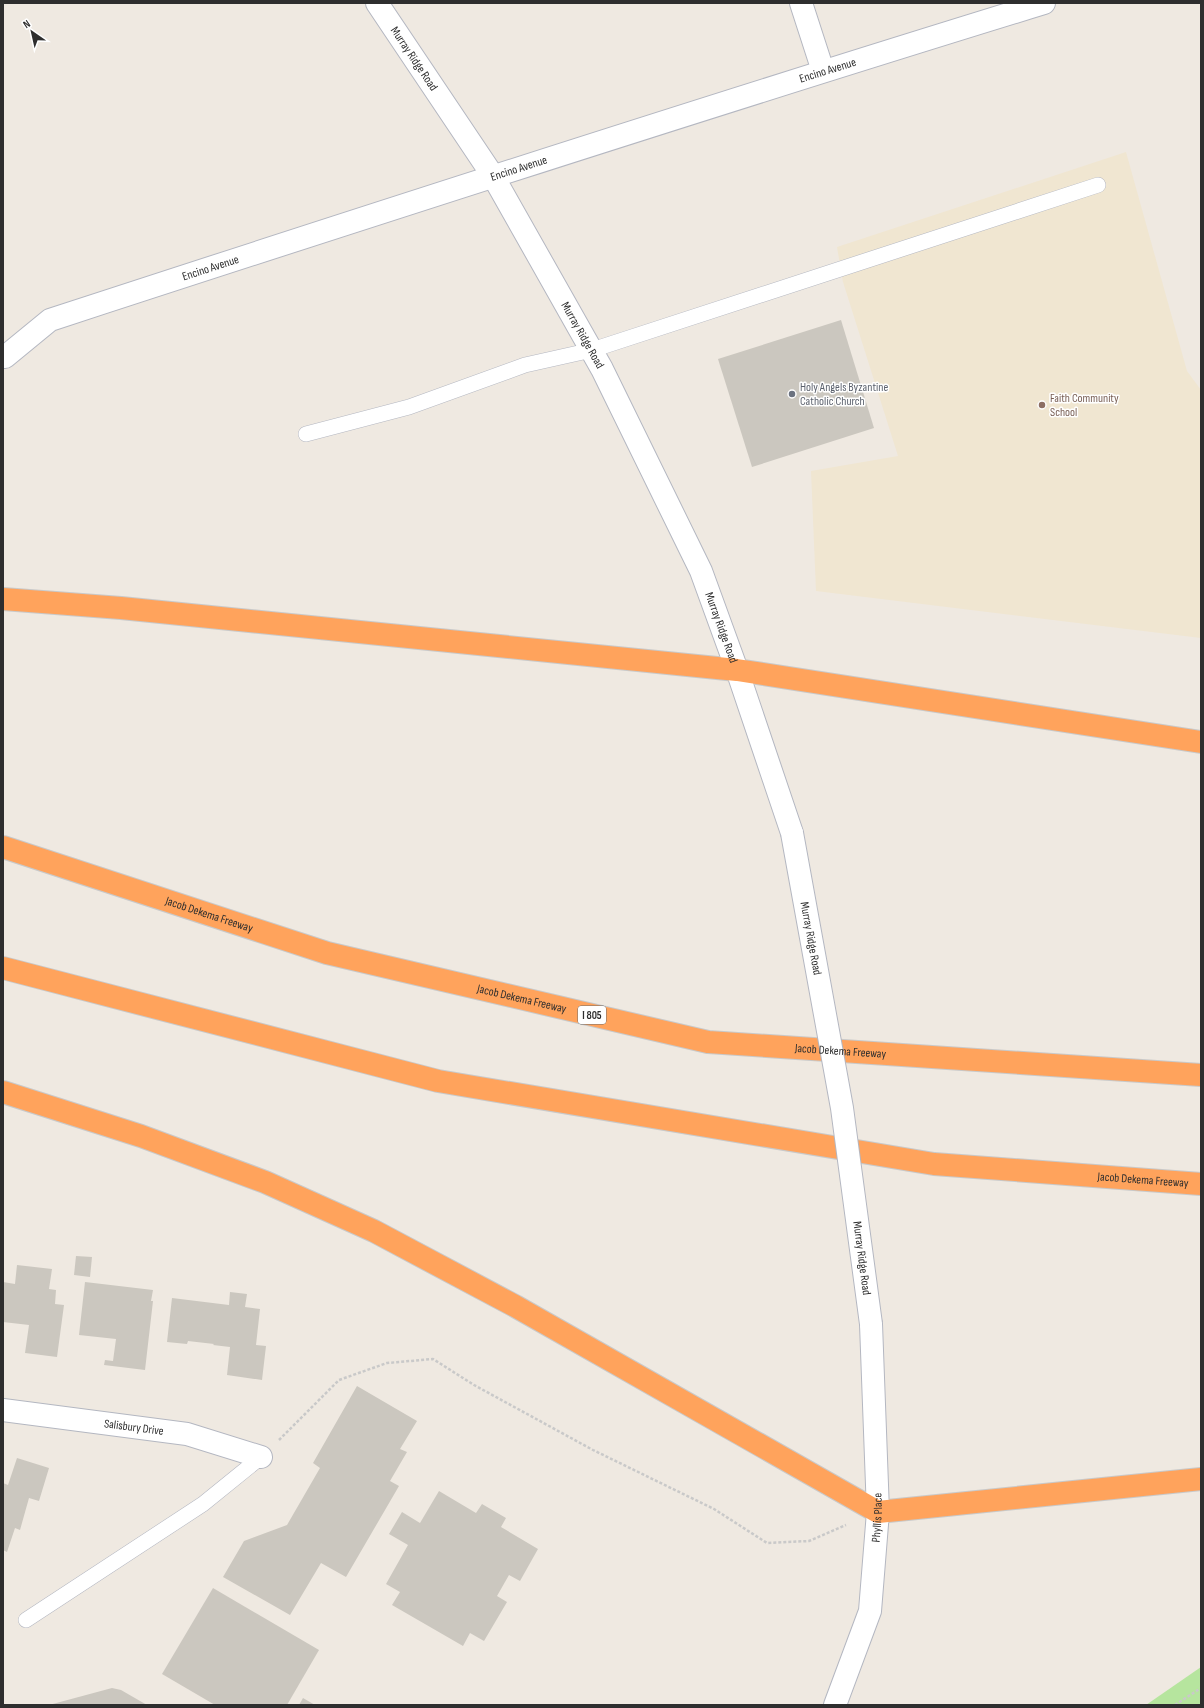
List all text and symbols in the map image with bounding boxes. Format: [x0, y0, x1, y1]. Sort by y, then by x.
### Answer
north arrow [12, 12, 52, 52]
text: N [21, 17, 33, 31]
street label: Murray Ridge Road [387, 24, 441, 94]
street label: Encino Avenue [798, 55, 858, 87]
street label: Encino Avenue [489, 153, 549, 185]
street label: Encino Avenue [180, 252, 241, 284]
street label: Murray Ridge Road [558, 299, 607, 371]
place label: Holy Angels Byzantine Catholic Church [800, 380, 888, 409]
marker: Holy Angels Byzantine Catholic Church [787, 389, 797, 399]
place label: Faith Community School [1050, 391, 1119, 420]
marker: Faith Community School [1037, 400, 1047, 410]
street label: Murray Ridge Road [701, 590, 741, 665]
street label: Jacob Dekema Freeway [162, 893, 255, 936]
street label: Murray Ridge Road [797, 900, 825, 976]
street label: Jacob Dekema Freeway [475, 981, 568, 1017]
road number: I 805 [578, 1006, 606, 1024]
street label: Jacob Dekema Freeway [794, 1041, 887, 1062]
street label: Jacob Dekema Freeway [1096, 1169, 1189, 1191]
street label: Murray Ridge Road [849, 1220, 874, 1296]
street label: Salisbury Drive [103, 1416, 165, 1439]
street label: Phyllis Place [869, 1492, 886, 1543]

